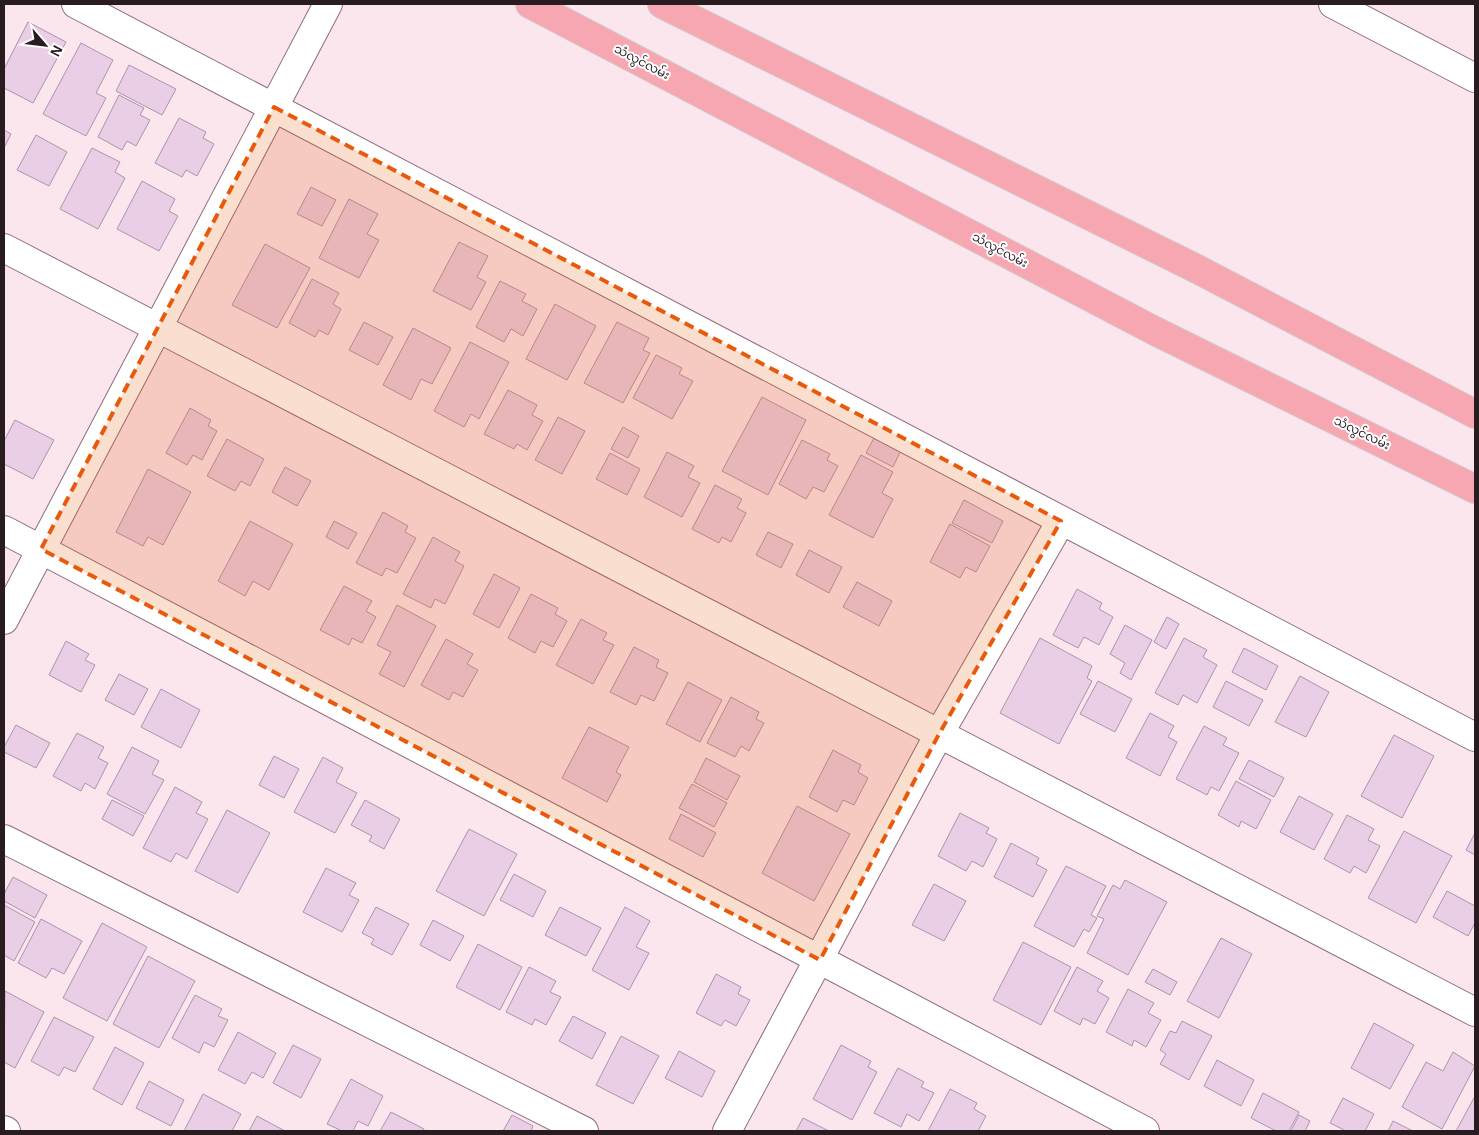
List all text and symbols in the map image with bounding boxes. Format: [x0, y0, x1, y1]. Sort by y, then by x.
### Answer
north arrow [20, 20, 70, 70]
street label: သံလွင်လမ်း [611, 40, 673, 85]
text: N [47, 43, 66, 59]
street label: သံလွင်လမ်း [969, 228, 1031, 273]
street label: သံလွင်လမ်း [1330, 412, 1393, 455]

